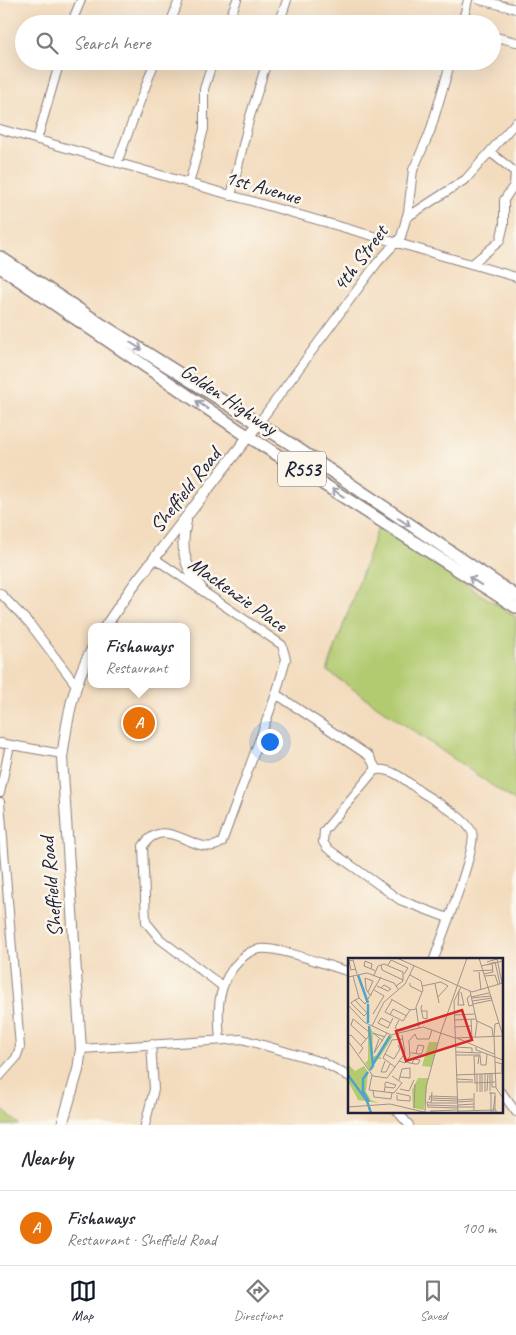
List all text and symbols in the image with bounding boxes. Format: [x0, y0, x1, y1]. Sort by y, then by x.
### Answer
search box [15, 15, 501, 70]
icon: search [33, 29, 61, 57]
text: Search here [73, 31, 150, 55]
street label: 1st Avenue [222, 164, 305, 210]
street label: 4th Street [327, 218, 395, 296]
one-way arrow [129, 341, 143, 351]
street label: Golden Highway [176, 357, 284, 442]
one-way arrow [195, 400, 209, 410]
street label: Sheffield Road [144, 439, 228, 538]
road number: R553 [278, 452, 326, 486]
one-way arrow [332, 487, 346, 497]
one-way arrow [396, 517, 410, 527]
street label: Mackenzie Place [184, 551, 293, 638]
one-way arrow [468, 575, 482, 586]
popup [88, 623, 190, 688]
text: Fishaways [106, 634, 172, 658]
text: Restaurant [106, 658, 168, 678]
pin: A [123, 704, 155, 742]
your location [257, 729, 283, 755]
street label: Sheffield Road [33, 832, 68, 938]
inset map [348, 958, 504, 1112]
text: Nearby [20, 1145, 73, 1171]
text: Fishaways [67, 1206, 134, 1230]
text: A [32, 1218, 40, 1238]
text: 100 m [462, 1218, 496, 1238]
text: Restaurant · Sheffield Road [67, 1230, 216, 1250]
tab: Map [69, 1277, 97, 1324]
tab: Directions [234, 1277, 282, 1324]
tab: Saved [419, 1277, 447, 1324]

